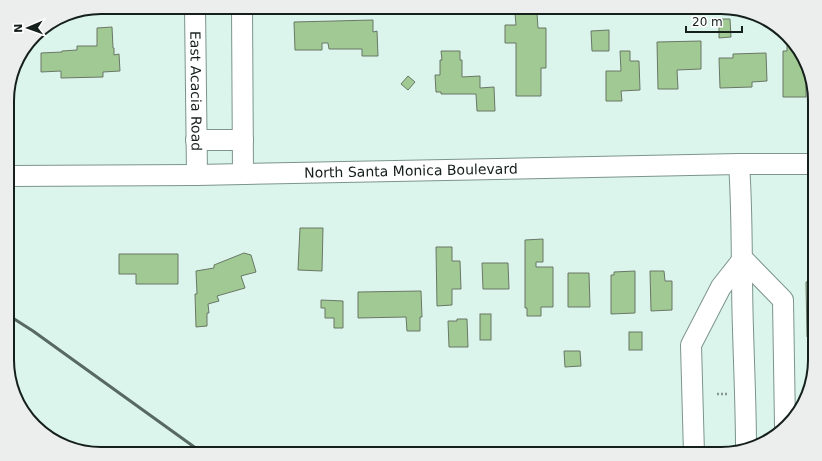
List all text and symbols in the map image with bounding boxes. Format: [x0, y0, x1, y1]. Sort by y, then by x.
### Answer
north arrow [8, 8, 48, 48]
scale bar [686, 8, 742, 34]
text: 20 m [692, 15, 723, 29]
text: N [12, 23, 25, 33]
street label: East Acacia Road [187, 31, 205, 151]
street label: North Santa Monica Boulevard [304, 160, 518, 181]

